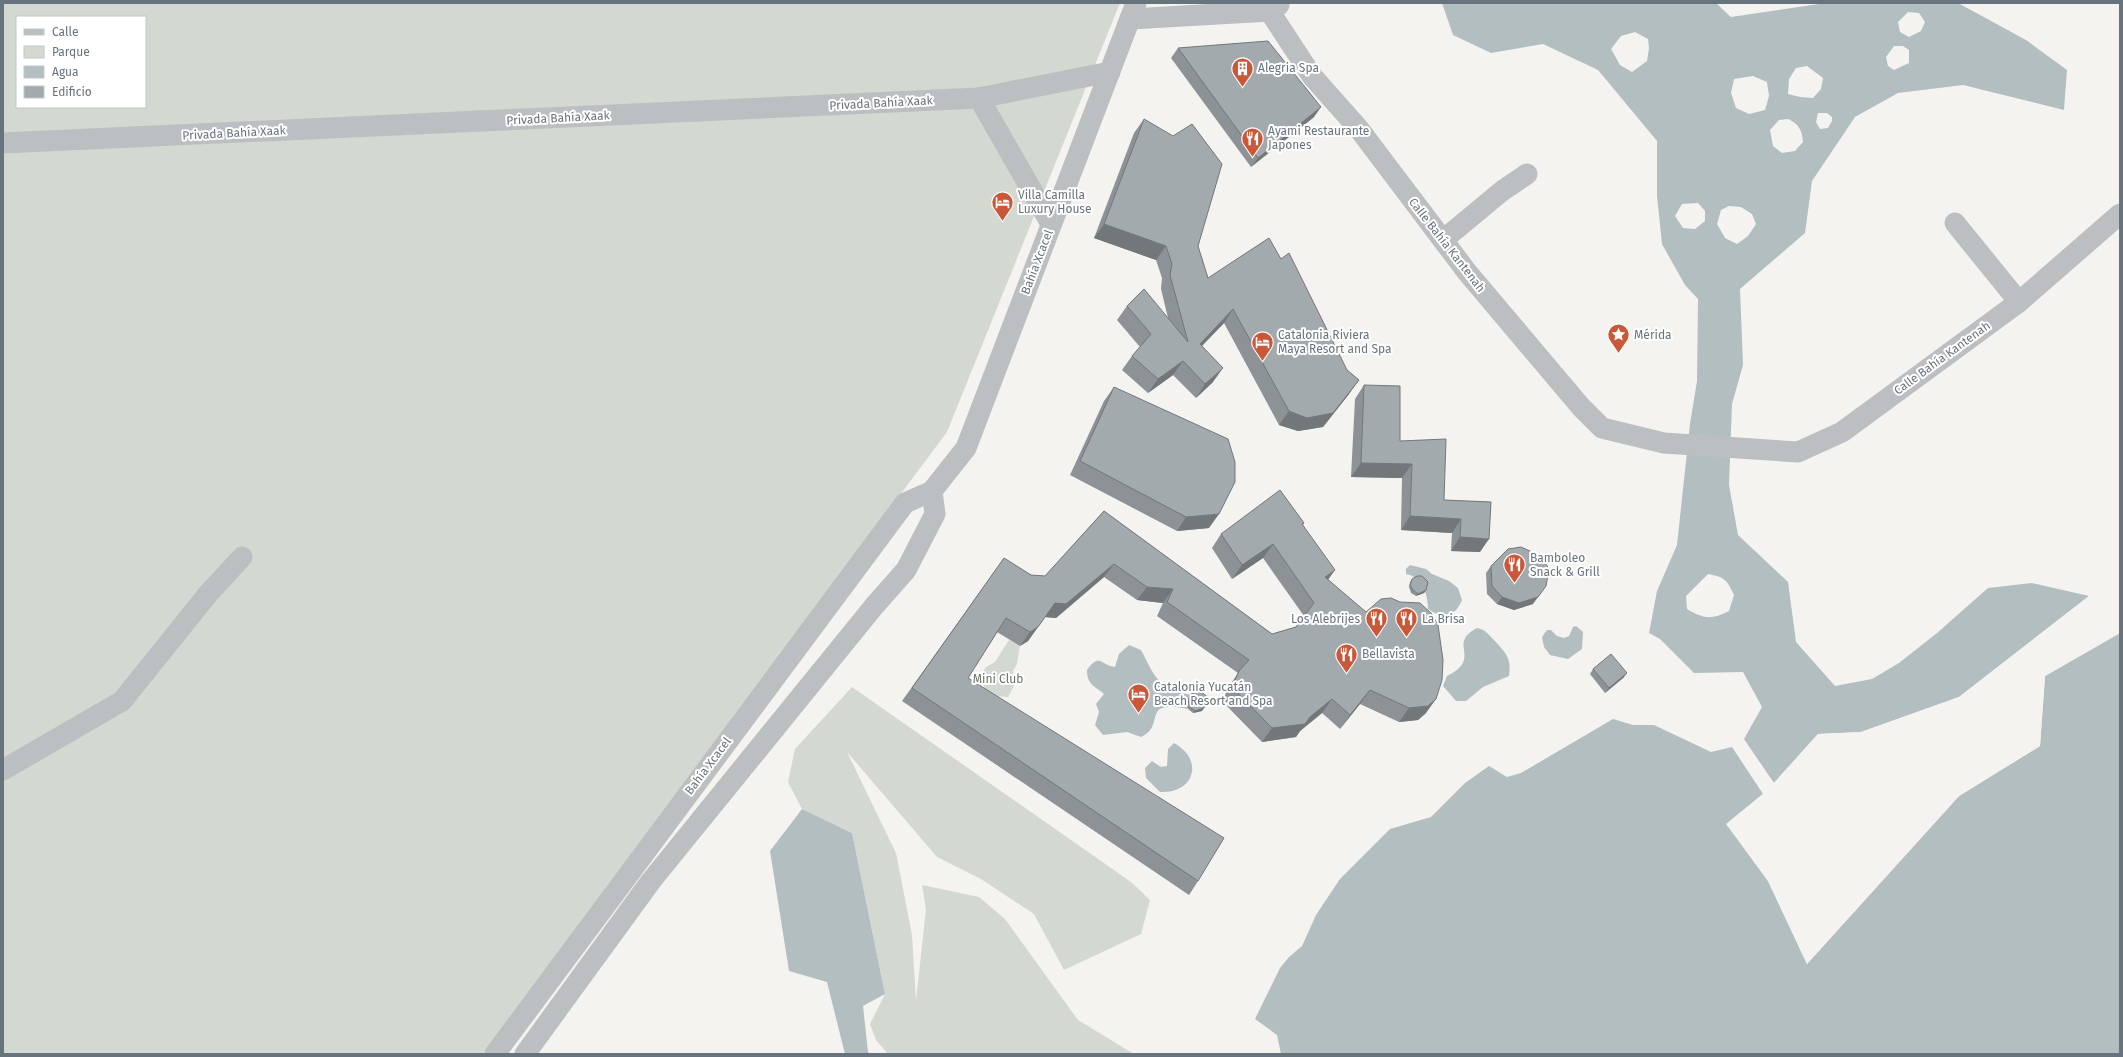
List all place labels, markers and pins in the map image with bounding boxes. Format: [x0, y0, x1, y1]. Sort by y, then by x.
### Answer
building icon: Alegria Spa [1229, 55, 1255, 88]
place label: Alegria Spa [1258, 61, 1319, 75]
place label: Ayami Restaurante Japones [1268, 124, 1369, 152]
restaurant icon: Ayami Restaurante Japones [1240, 125, 1266, 158]
place label: Villa Camilla Luxury House [1018, 188, 1092, 216]
hotel icon: Villa Camilla Luxury House [989, 189, 1015, 222]
place icon: Mérida [1606, 322, 1632, 355]
place label: Catalonia Riviera Maya Resort and Spa [1278, 328, 1391, 356]
place label: Mérida [1634, 328, 1672, 342]
hotel icon: Catalonia Riviera Maya Resort and Spa [1249, 329, 1275, 362]
place label: Bamboleo Snack & Grill [1530, 551, 1600, 579]
restaurant icon: Bamboleo Snack & Grill [1501, 552, 1527, 585]
restaurant icon: Los Alebrijes [1363, 606, 1389, 639]
restaurant icon: La Brisa [1393, 606, 1419, 639]
place label: Los Alebrijes [1291, 612, 1360, 626]
place label: La Brisa [1422, 612, 1465, 626]
restaurant icon: Bellavista [1334, 641, 1360, 674]
place label: Bellavista [1362, 647, 1415, 661]
place label: Catalonia Yucatán Beach Resort and Spa [1154, 680, 1273, 708]
hotel icon: Catalonia Yucatán Beach Resort and Spa [1125, 681, 1151, 714]

